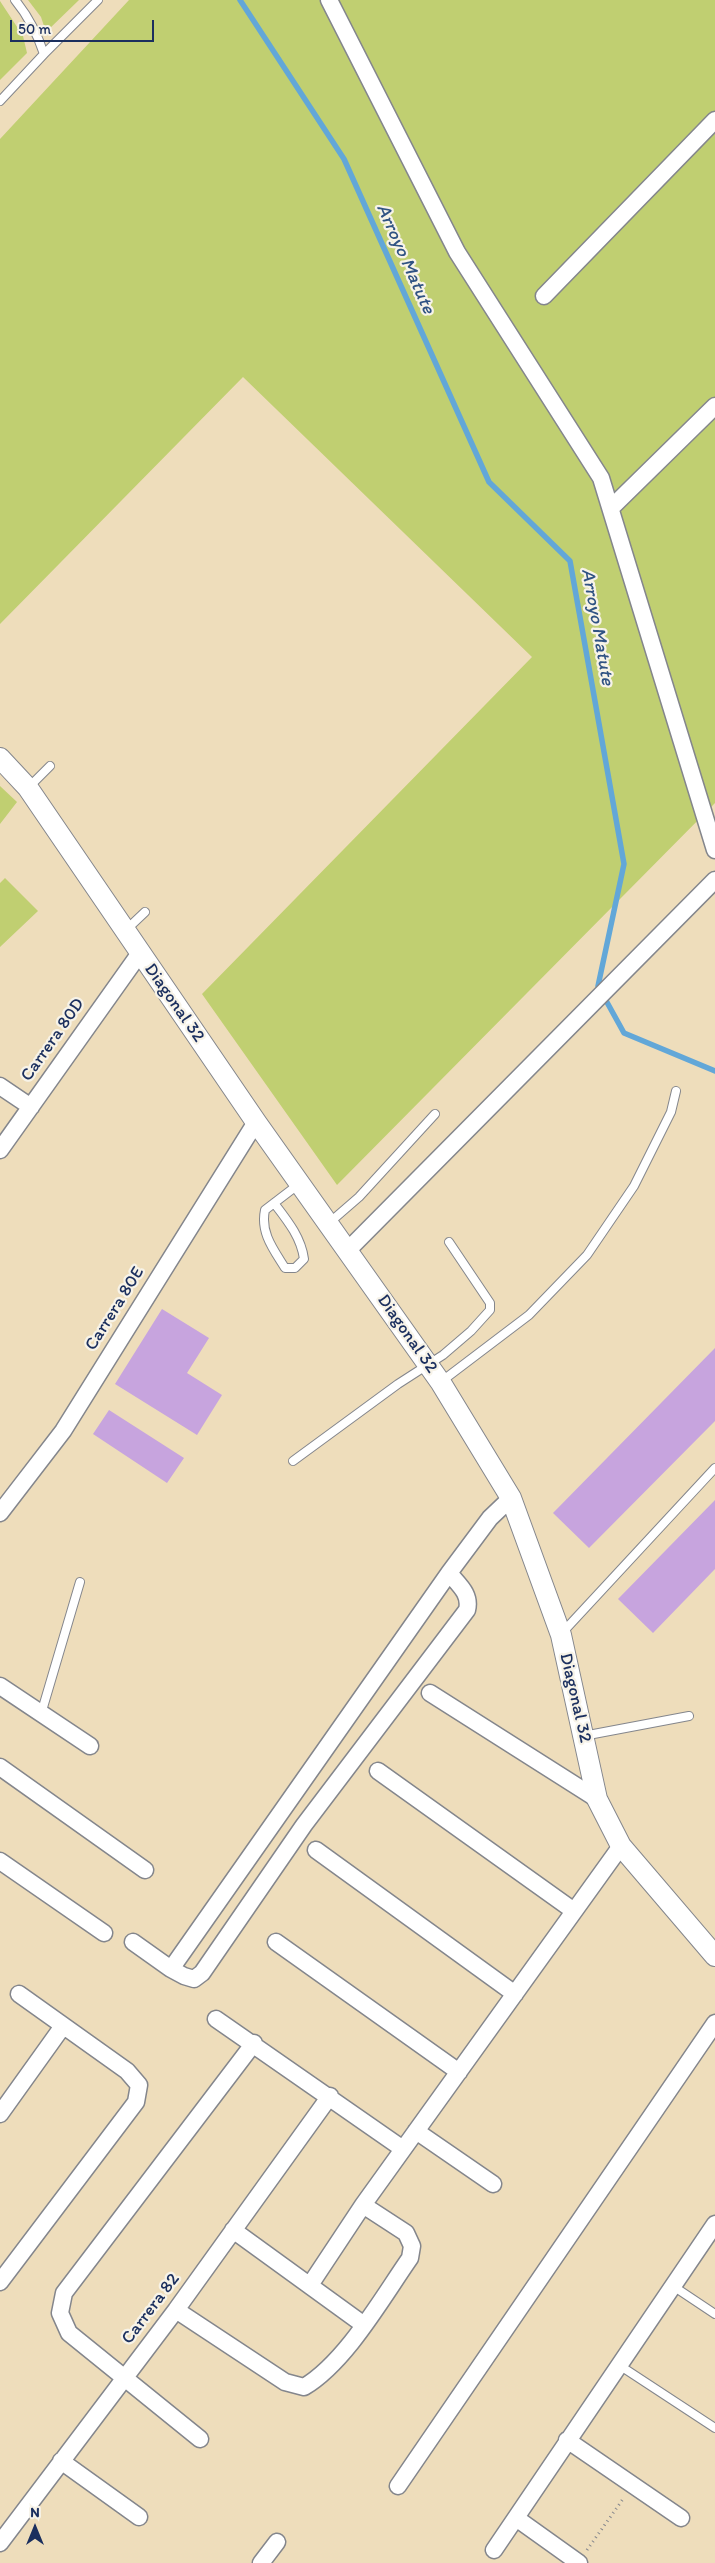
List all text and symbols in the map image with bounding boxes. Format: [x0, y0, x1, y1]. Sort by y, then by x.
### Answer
scale bar [12, 10, 156, 42]
text: 50 m [18, 20, 51, 38]
water label: Arroyo Matute [371, 200, 439, 318]
water label: Arroyo Matute [576, 567, 618, 687]
street label: Diagonal 32 [139, 959, 209, 1047]
street label: Carrera 80D [16, 994, 90, 1086]
street label: Carrera 80E [81, 1263, 149, 1355]
street label: Diagonal 32 [372, 1290, 442, 1378]
street label: Diagonal 32 [554, 1651, 596, 1745]
street label: Carrera 82 [117, 2269, 185, 2349]
north arrow [10, 2503, 60, 2553]
text: N [30, 2504, 40, 2521]

